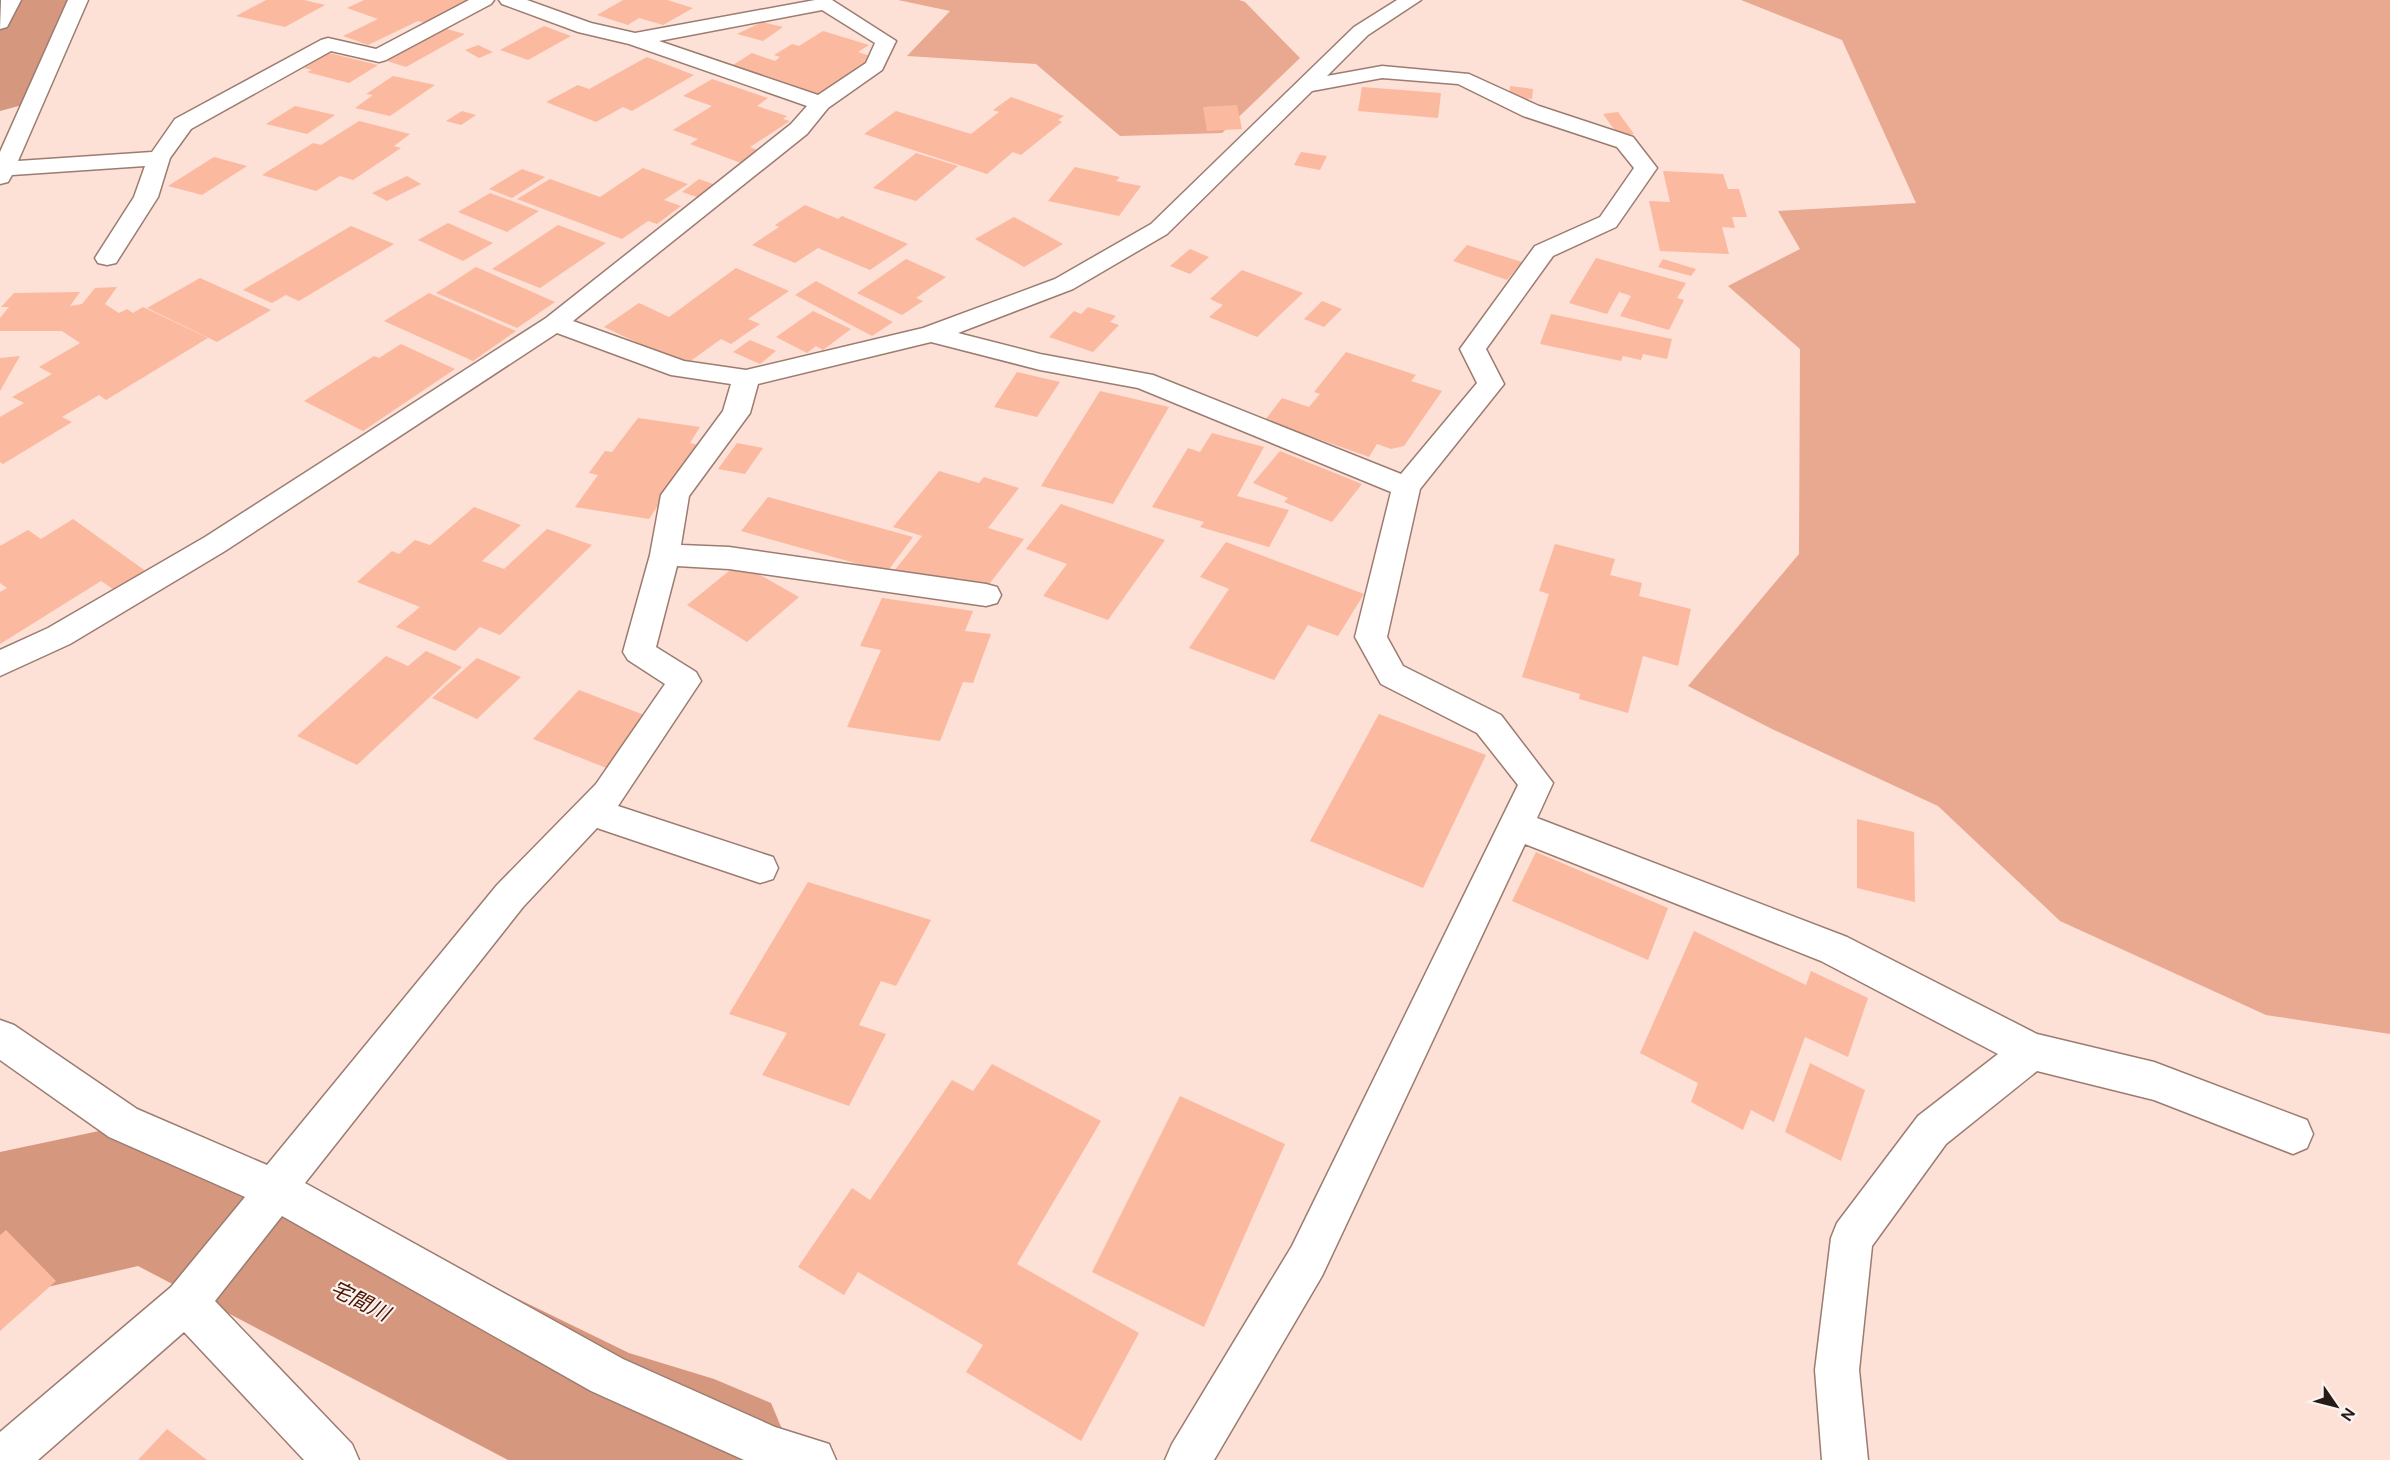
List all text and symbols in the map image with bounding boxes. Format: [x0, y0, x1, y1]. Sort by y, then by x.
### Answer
water label: 宅間川 [326, 1274, 396, 1329]
north arrow [2306, 1376, 2366, 1436]
text: N [2336, 1404, 2360, 1425]

